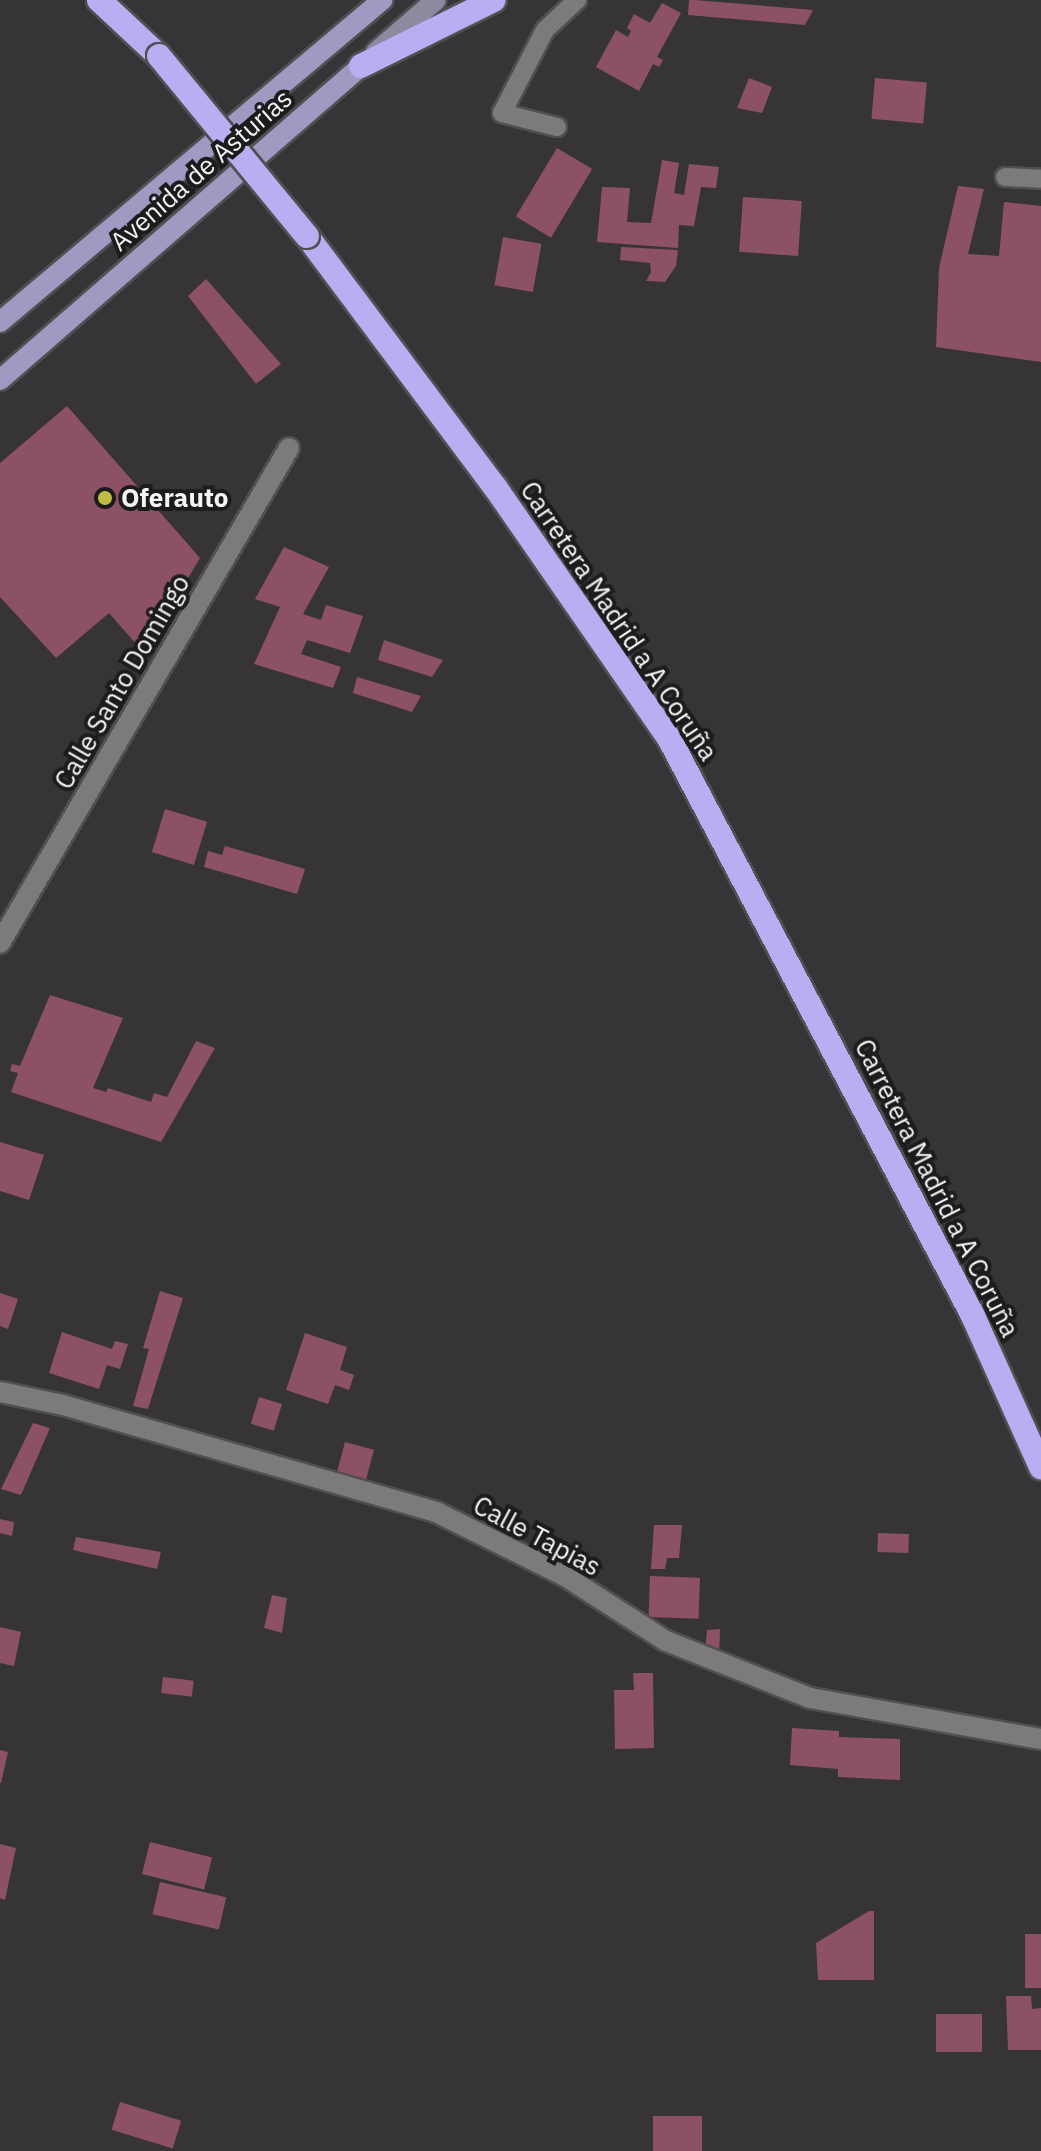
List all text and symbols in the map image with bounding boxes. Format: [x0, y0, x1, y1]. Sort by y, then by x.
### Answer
street label: Avenida de Asturias [104, 83, 298, 257]
street label: Carretera Madrid a A Coruña [514, 476, 724, 766]
place label: Oferauto [121, 482, 228, 514]
marker: Oferauto [96, 489, 114, 507]
street label: Calle Santo Domingo [48, 569, 196, 795]
street label: Carretera Madrid a A Coruña [848, 1034, 1026, 1342]
street label: Calle Tapias [468, 1489, 606, 1583]

